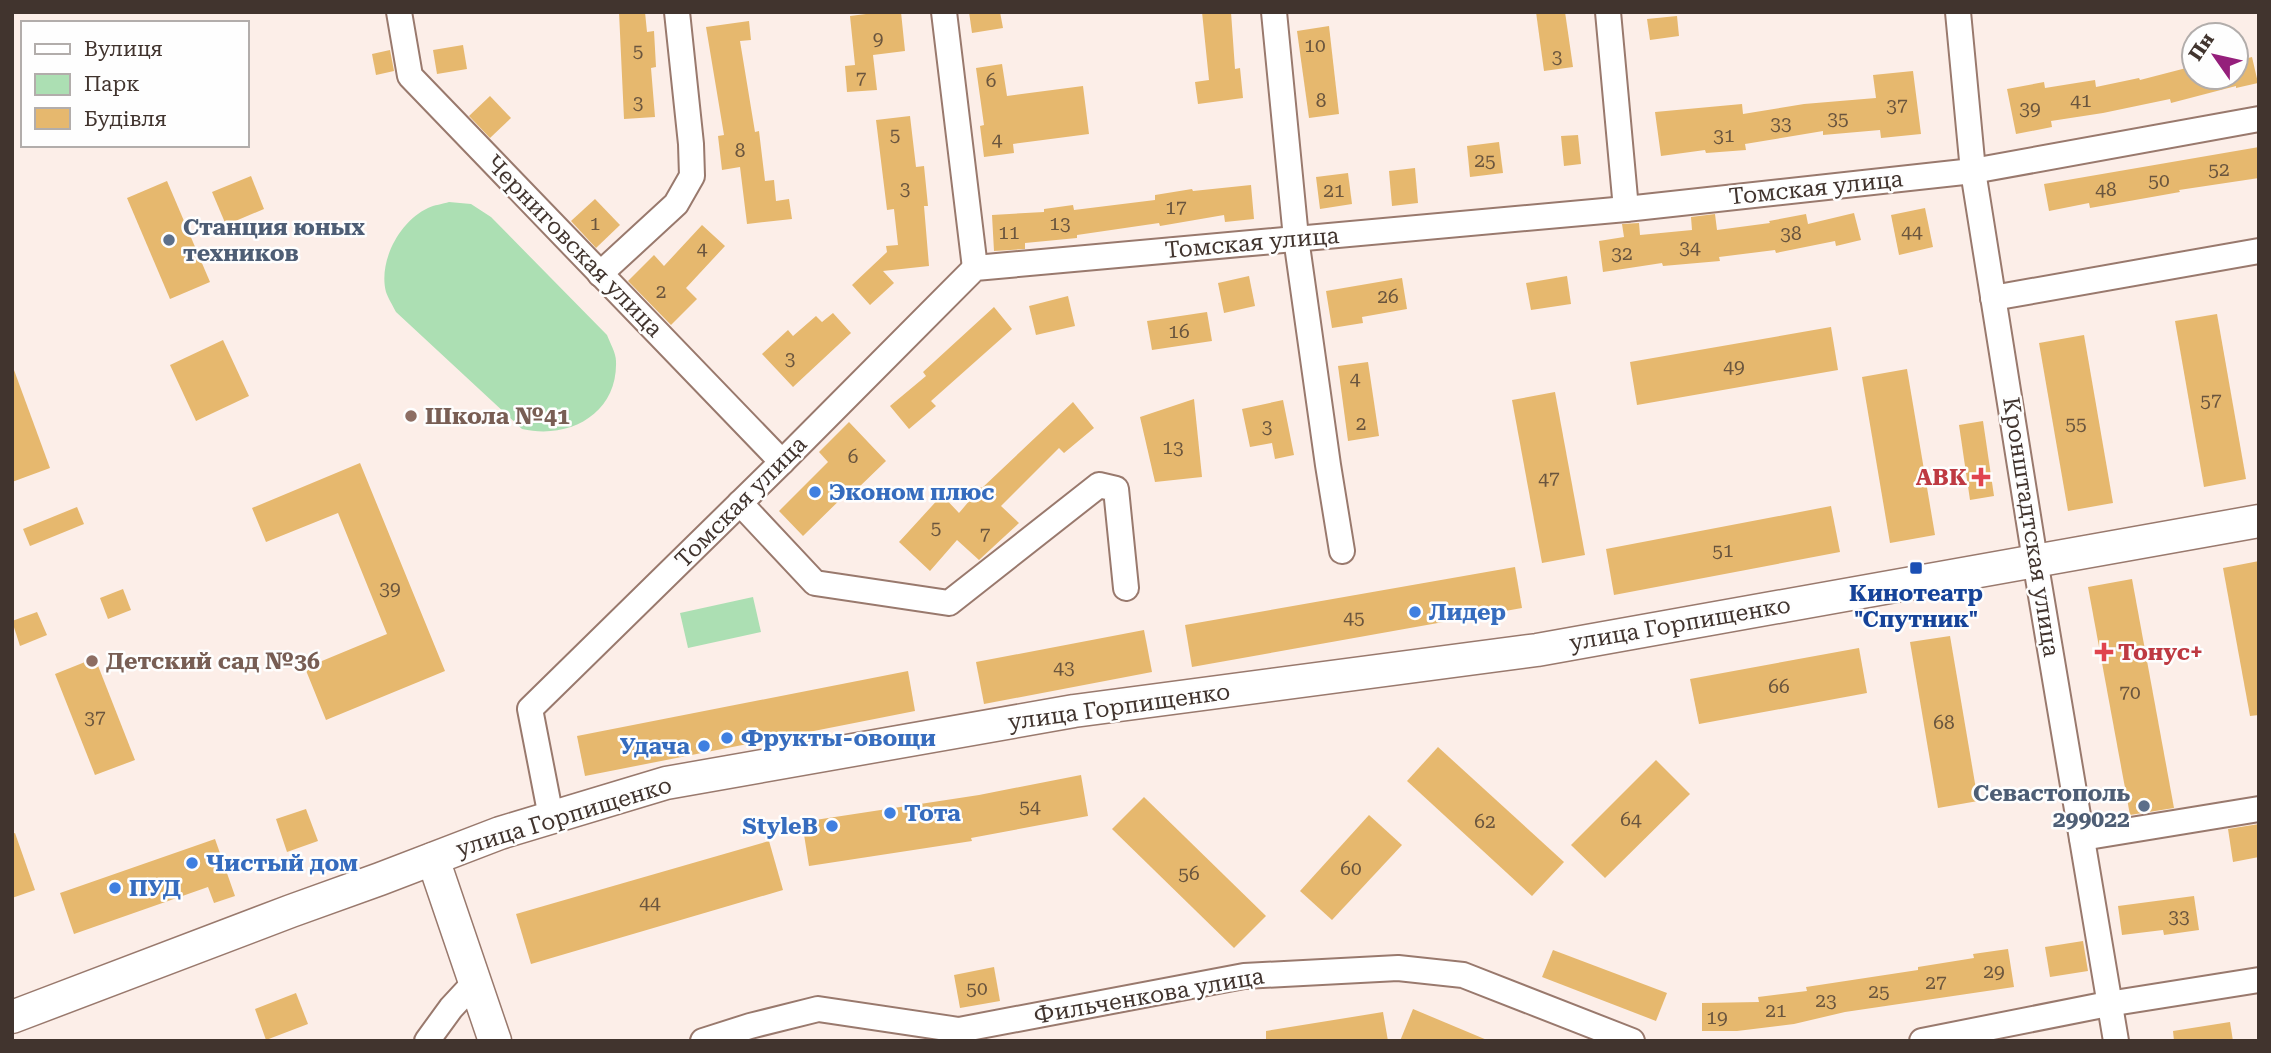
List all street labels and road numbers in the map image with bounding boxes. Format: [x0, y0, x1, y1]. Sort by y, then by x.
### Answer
street label: Черниговская улица [480, 149, 668, 343]
street label: Томская улица [1728, 165, 1905, 211]
street label: Томская улица [1164, 222, 1341, 264]
street label: Кронштадтская улица [1997, 395, 2065, 659]
street label: Томская улица [670, 430, 813, 573]
street label: улица Горпищенко [1567, 591, 1793, 657]
street label: улица Горпищенко [1006, 678, 1232, 736]
street label: улица Горпищенко [453, 771, 675, 863]
street label: Фильченкова улица [1032, 962, 1267, 1030]

